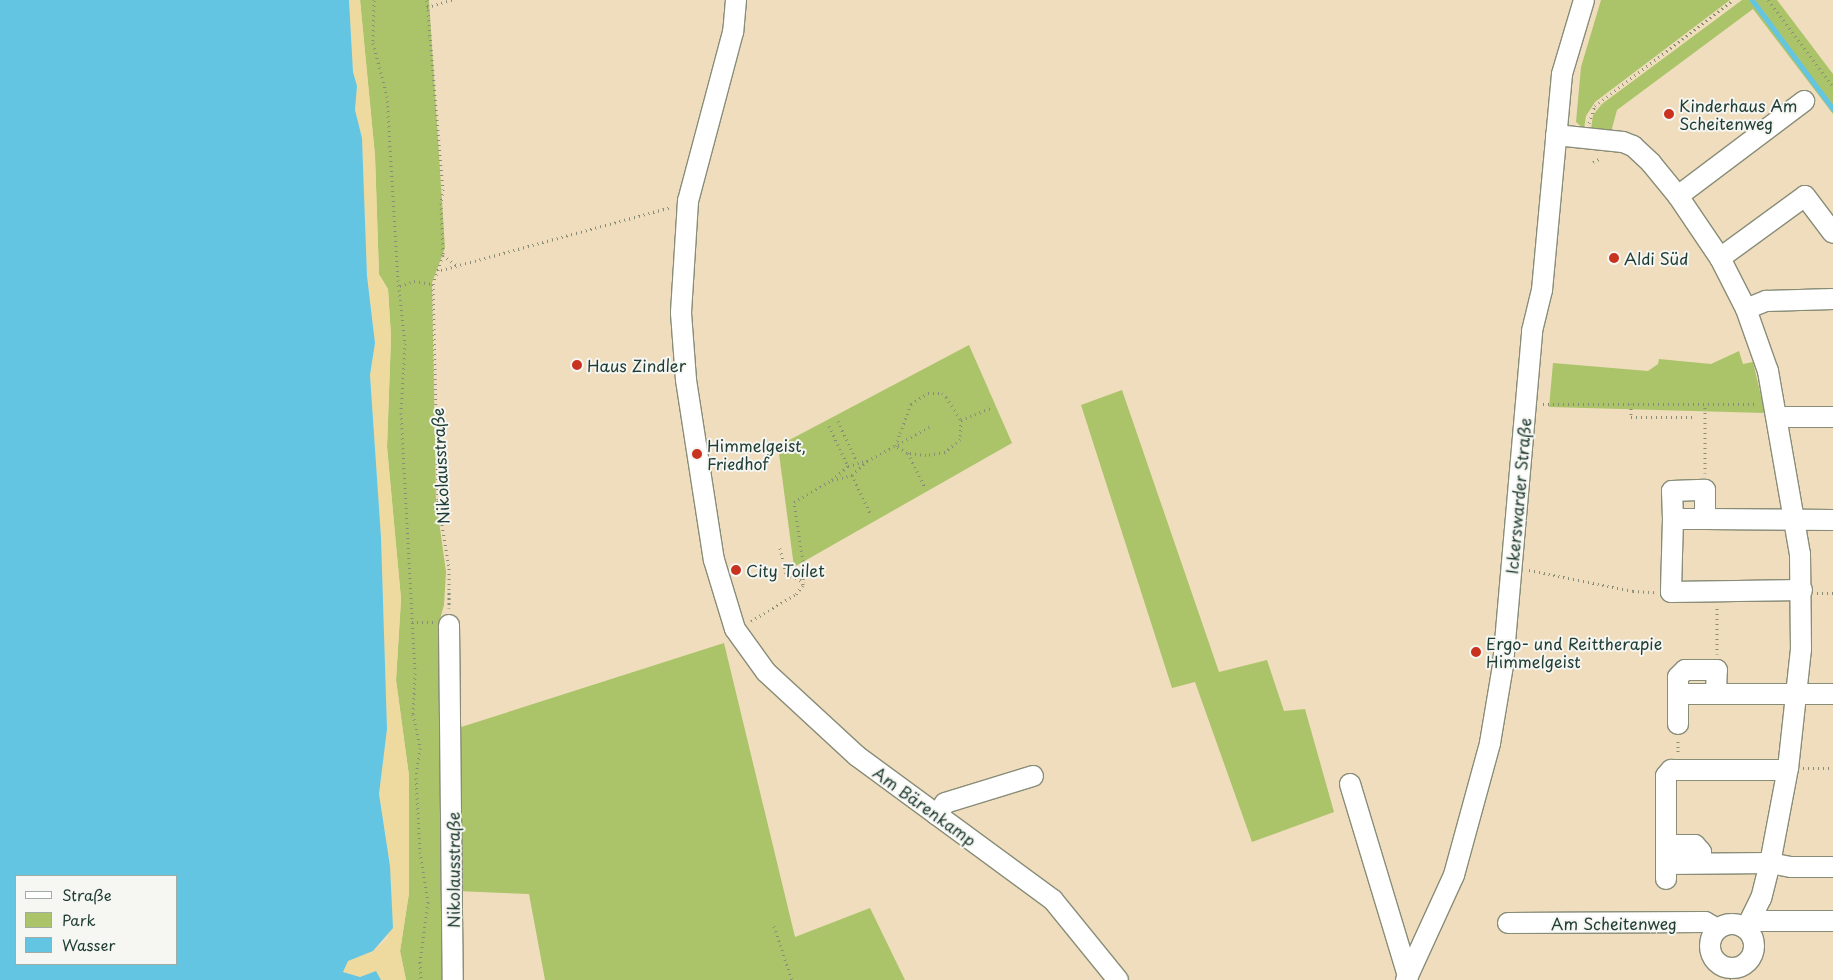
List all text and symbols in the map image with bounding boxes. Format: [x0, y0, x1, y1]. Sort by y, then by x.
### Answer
place label: Kinderhaus Am Scheitenweg [1679, 95, 1797, 133]
marker: Kinderhaus Am Scheitenweg [1663, 108, 1675, 120]
place label: Aldi Süd [1624, 248, 1689, 268]
marker: Aldi Süd [1608, 252, 1620, 264]
place label: Haus Zindler [587, 355, 686, 375]
marker: Haus Zindler [571, 359, 583, 371]
street label: Nikolausstraße [427, 407, 453, 525]
street label: Ickerswarder Straße [1502, 416, 1534, 576]
place label: Himmelgeist, Friedhof [707, 435, 806, 473]
marker: Himmelgeist, Friedhof [691, 448, 703, 460]
place label: City Toilet [746, 560, 826, 580]
marker: City Toilet [730, 564, 742, 576]
place label: Ergo- und Reittherapie Himmelgeist [1486, 633, 1662, 671]
marker: Ergo- und Reittherapie Himmelgeist [1470, 646, 1482, 658]
street label: Am Bärenkamp [870, 762, 980, 850]
street label: Nikolausstraße [443, 812, 463, 928]
legend [15, 875, 178, 965]
text: Straße [62, 883, 112, 906]
text: Park [62, 908, 96, 931]
street label: Am Scheitenweg [1551, 913, 1677, 933]
text: Wasser [62, 933, 115, 956]

